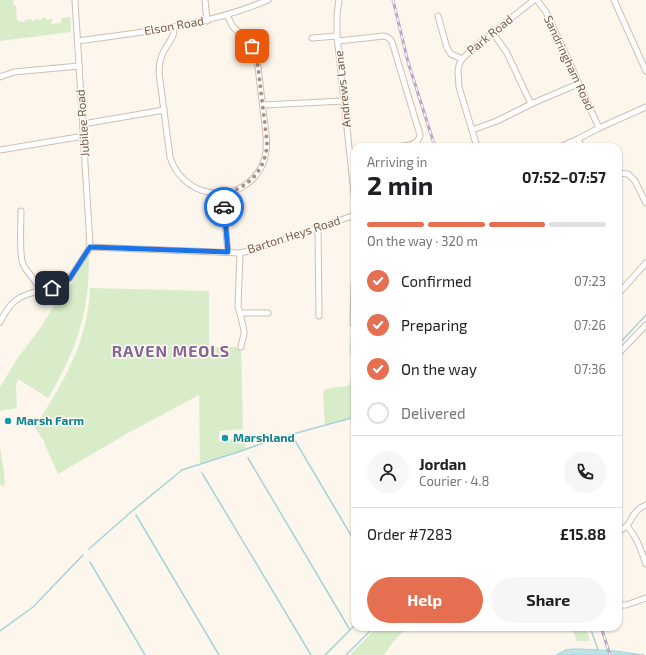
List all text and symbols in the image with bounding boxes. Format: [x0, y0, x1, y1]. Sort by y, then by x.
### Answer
street label: Park Road [464, 12, 515, 57]
street label: Elson Road [143, 13, 205, 37]
street label: Sandringham Road [542, 13, 598, 112]
pin [235, 29, 269, 63]
icon: bag [241, 35, 263, 57]
street label: Andrews Lane [331, 50, 353, 128]
street label: Jubilee Road [73, 89, 91, 157]
text: Arriving in [367, 154, 427, 170]
text: 07:52–07:57 [522, 168, 606, 186]
text: 2 min [367, 169, 433, 200]
courier [204, 187, 244, 227]
icon: car [213, 196, 235, 218]
street label: Barton Heys Road [245, 212, 342, 256]
text: On the way · 320 m [367, 233, 478, 249]
icon: check [367, 270, 389, 292]
pin [35, 271, 69, 305]
text: Confirmed [401, 272, 472, 290]
text: 07:23 [574, 273, 606, 289]
icon: home [41, 277, 63, 299]
icon: check [367, 314, 389, 336]
text: Preparing [401, 316, 467, 334]
text: 07:26 [574, 317, 606, 333]
district label: RAVEN MEOLS [112, 341, 230, 360]
icon: check [367, 358, 389, 380]
text: On the way [401, 360, 477, 378]
text: 07:36 [574, 361, 606, 377]
text: Delivered [401, 404, 466, 422]
place label: Marsh Farm [16, 413, 84, 427]
marker: Marsh Farm [3, 416, 13, 426]
place label: Marshland [233, 430, 295, 444]
marker: Marshland [220, 433, 230, 443]
button: person [367, 451, 409, 493]
button: phone [564, 451, 606, 493]
text: Jordan [419, 455, 466, 473]
text: Courier · 4.8 [419, 473, 489, 489]
text: Order #7283 [367, 525, 452, 543]
text: £15.88 [560, 525, 606, 543]
button: Help [367, 577, 483, 623]
button: Share [491, 577, 606, 623]

